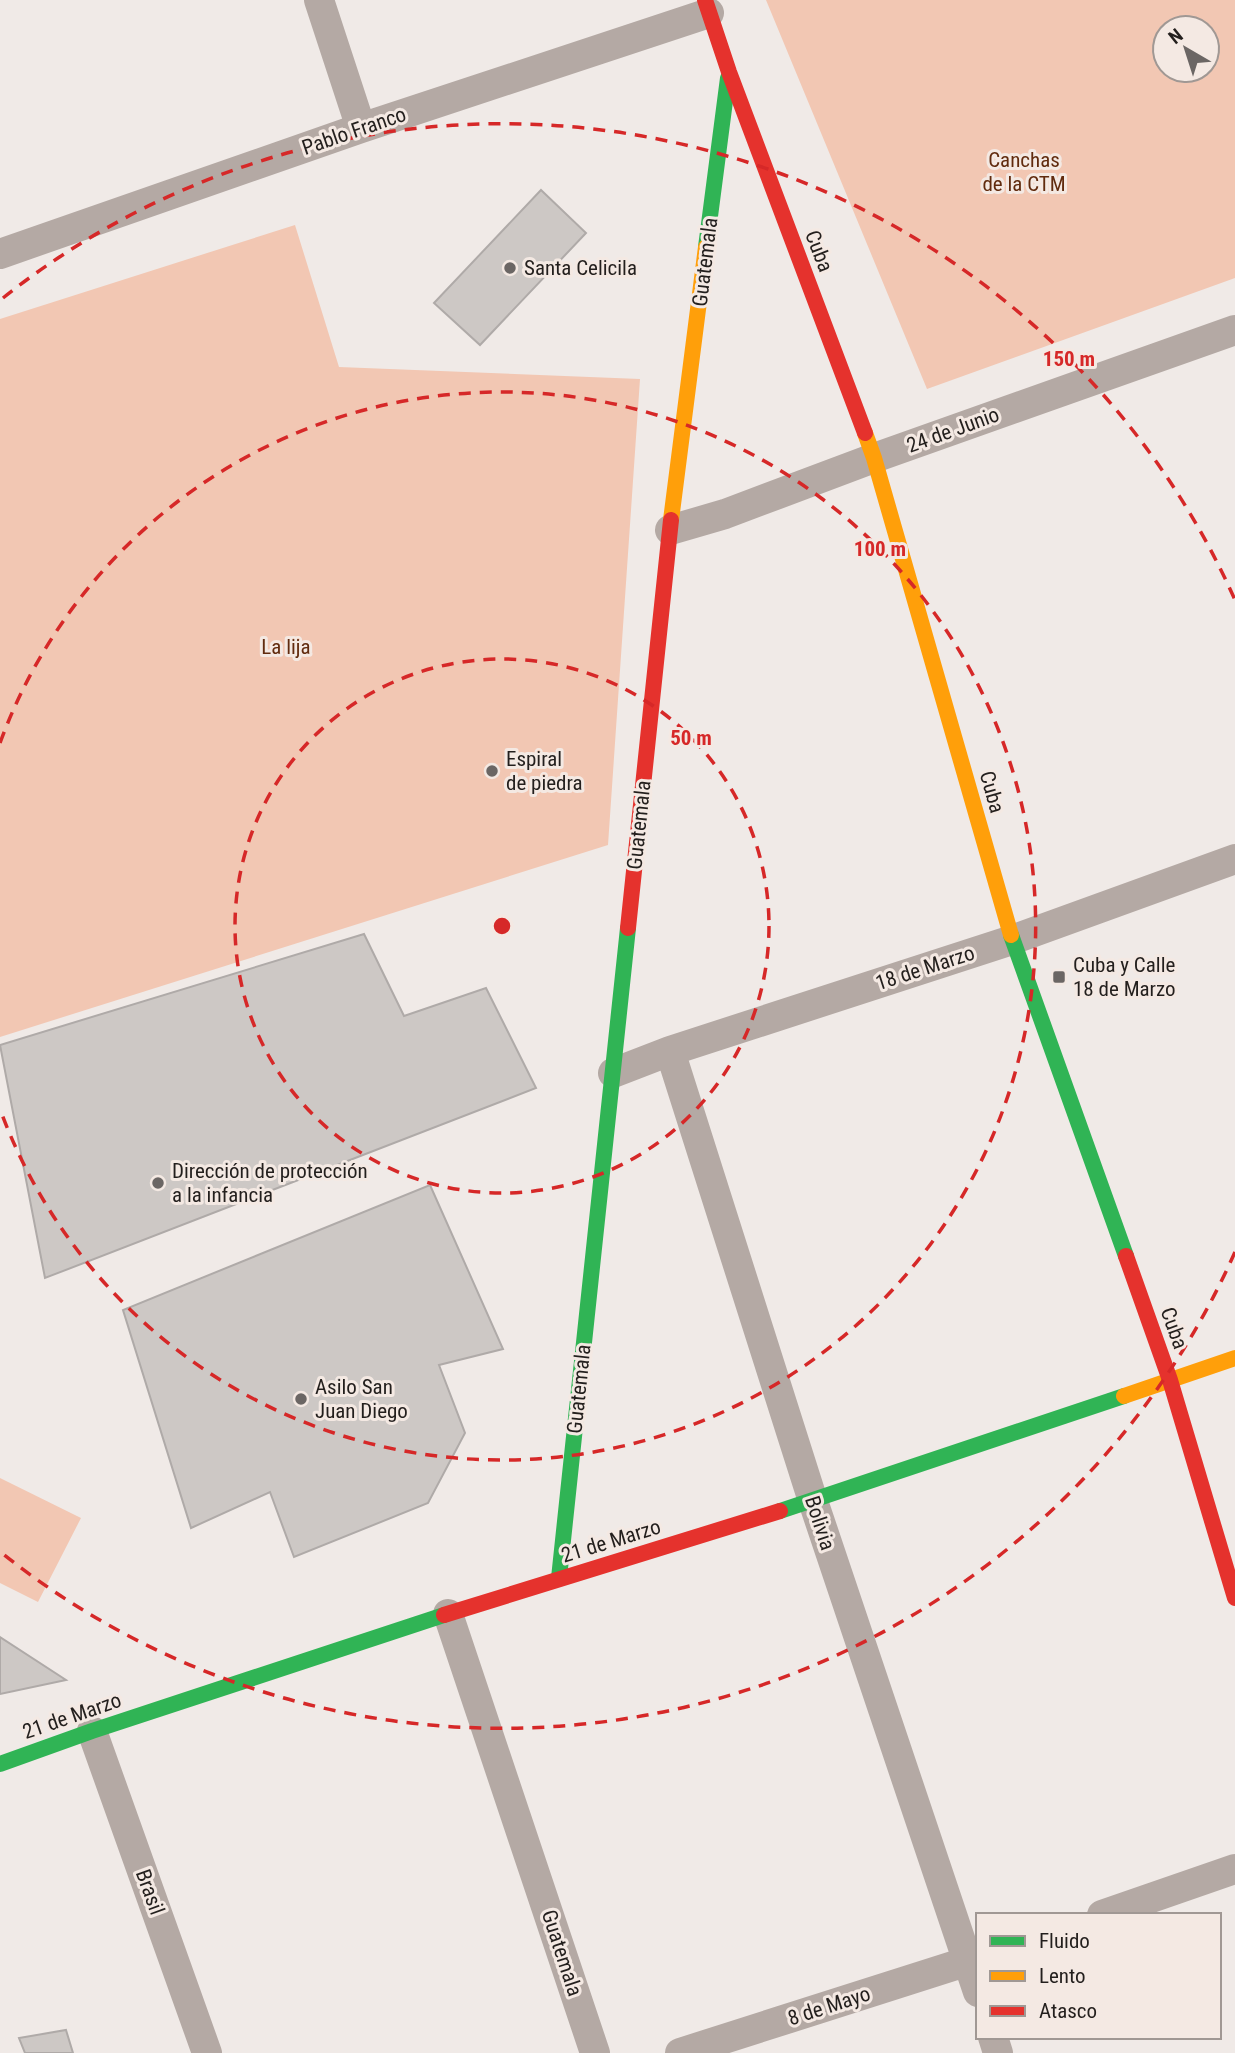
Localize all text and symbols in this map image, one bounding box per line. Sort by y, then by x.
north arrow [1151,14,1221,84]
text: N [1164,24,1187,49]
street label: Pablo Franco [299,102,409,160]
park label: Canchas de la CTM [982,148,1066,196]
street label: Guatemala [688,216,722,308]
street label: Cuba [800,227,838,275]
place label: Santa Celicila [524,256,637,280]
marker: Santa Celicila [502,260,518,276]
text: 150 m [1043,347,1095,371]
street label: 24 de Junio [904,402,1002,458]
text: 100 m [854,537,906,561]
park label: La lija [261,635,311,659]
text: 50 m [670,726,712,750]
place label: Espiral de piedra [506,747,583,795]
marker: Espiral de piedra [484,763,500,779]
street label: Cuba [975,768,1009,816]
street label: Guatemala [622,779,656,871]
centre of rings [490,914,514,938]
street label: 18 de Marzo [873,941,977,995]
place label: Cuba y Calle 18 de Marzo [1073,953,1176,1001]
marker: Cuba y Calle 18 de Marzo [1051,969,1067,985]
place label: Dirección de protección a la infancia [172,1159,368,1207]
marker: Dirección de protección a la infancia [150,1175,166,1191]
street label: Cuba [1155,1304,1193,1352]
street label: Guatemala [562,1343,596,1435]
place label: Asilo San Juan Diego [315,1375,408,1423]
marker: Asilo San Juan Diego [293,1391,309,1407]
street label: Bolivia [800,1493,840,1553]
street label: 21 de Marzo [558,1515,664,1567]
street label: 21 de Marzo [20,1688,124,1744]
street label: Brasil [131,1866,169,1918]
street label: Guatemala [537,1907,587,1999]
legend [976,1913,1221,2039]
text: Fluido [1039,1929,1090,1953]
text: Lento [1039,1964,1086,1988]
street label: 8 de Mayo [785,1981,873,2031]
text: Atasco [1039,1999,1097,2023]

